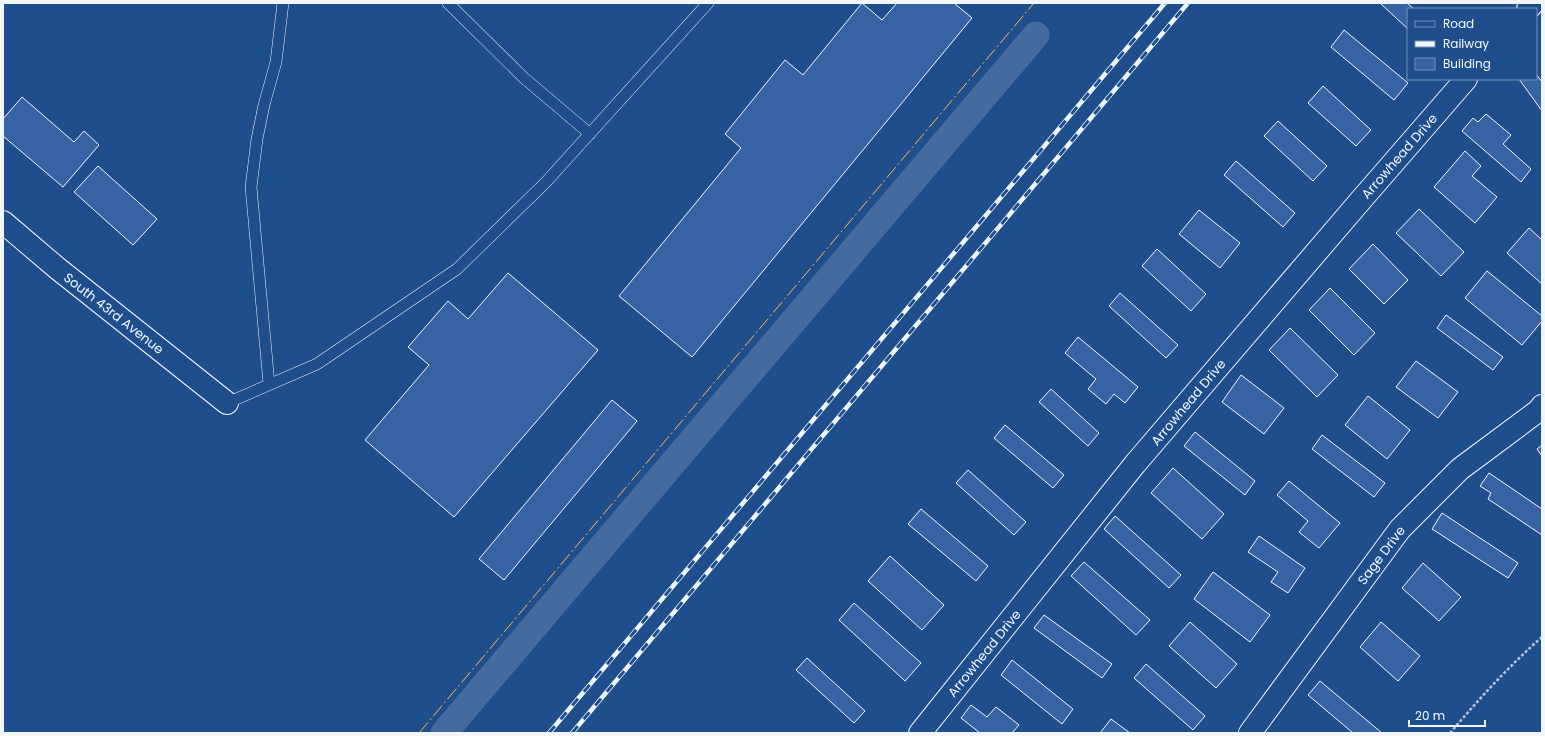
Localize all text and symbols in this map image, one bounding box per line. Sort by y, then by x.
legend [1407,8,1537,80]
text: Road [1443,15,1474,32]
text: Railway [1443,35,1489,52]
text: Building [1443,55,1491,72]
street label: Arrowhead Drive [1357,110,1442,203]
street label: South 43rd Avenue [60,268,168,359]
street label: Arrowhead Drive [1147,355,1230,450]
street label: Sage Drive [1353,522,1410,589]
street label: Arrowhead Drive [943,606,1026,701]
scale bar [1409,702,1485,728]
text: 20 m [1415,707,1445,724]

